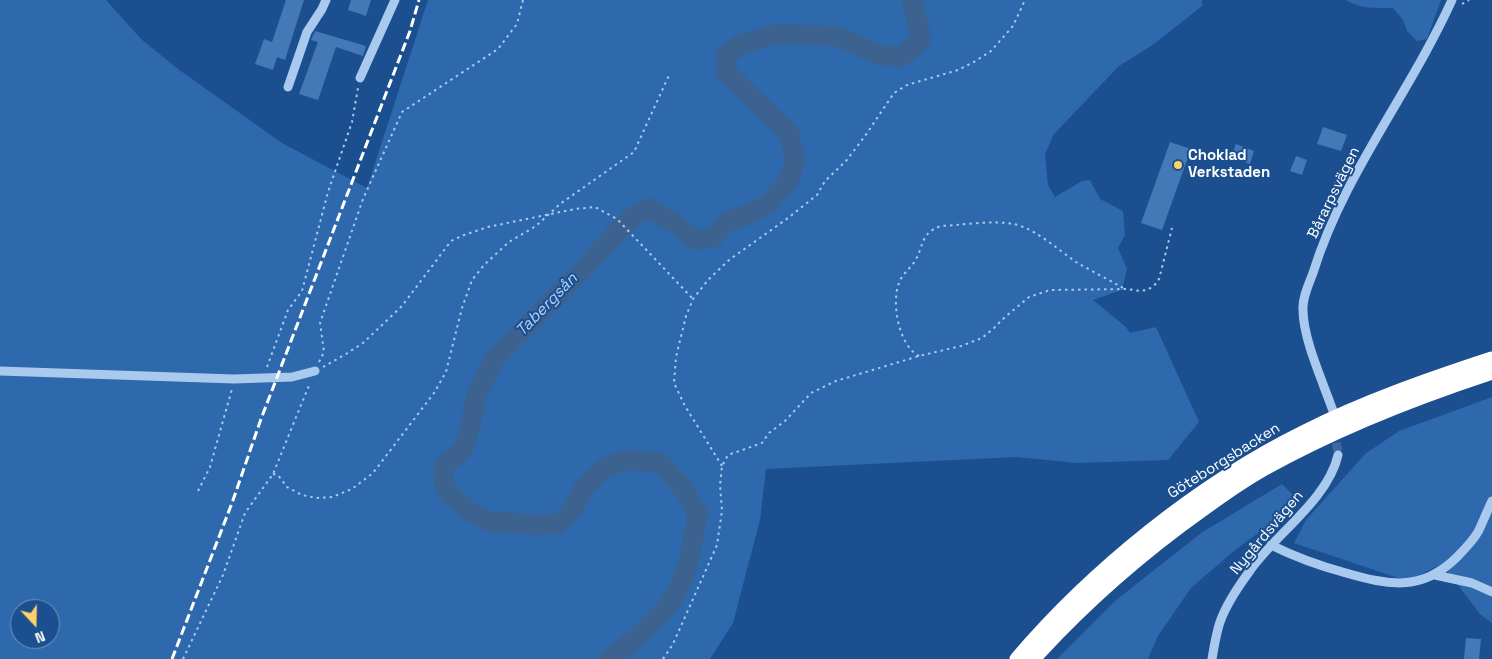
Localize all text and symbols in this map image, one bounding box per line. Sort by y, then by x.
street label: Bårarpsvägen [1304,144,1364,242]
place label: Choklad Verkstaden [1188,147,1270,182]
marker: Choklad Verkstaden [1172,159,1184,171]
water label: Tabergsån [512,269,582,341]
street label: Göteborgsbacken [1165,419,1283,503]
street label: Nygårdsvägen [1227,487,1307,579]
north arrow [10,599,60,649]
text: N [32,627,48,647]

